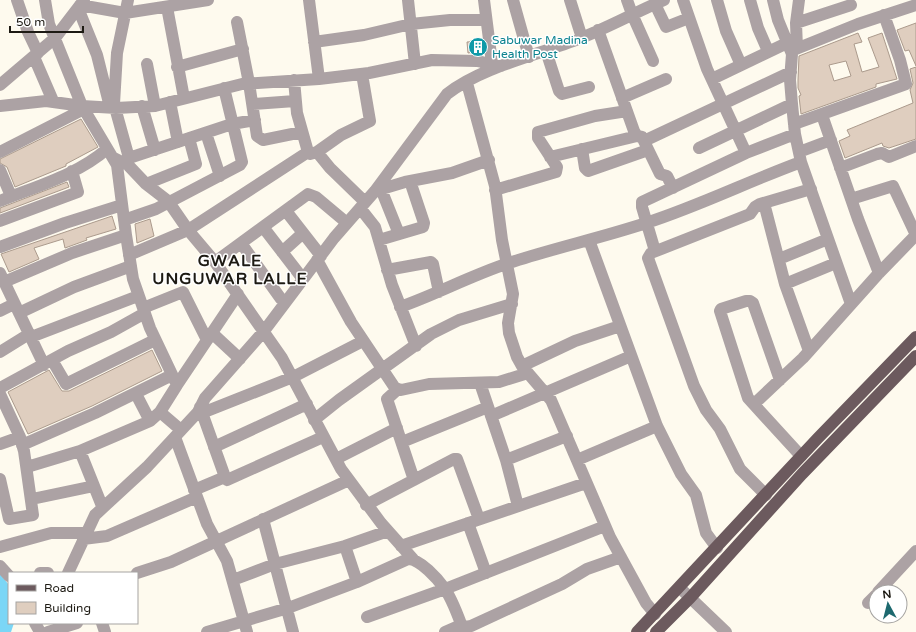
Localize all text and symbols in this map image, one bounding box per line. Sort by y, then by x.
scale bar [10,8,83,34]
text: 50 m [16,15,45,29]
place label: Sabuwar Madina Health Post [492,33,588,61]
building icon: Sabuwar Madina Health Post [467,36,489,58]
district label: GWALE UNGUWAR LALLE [152,251,308,289]
legend [8,572,138,624]
text: Road [44,581,74,595]
north arrow [868,584,908,624]
text: N [882,588,892,602]
text: Building [44,601,91,615]

